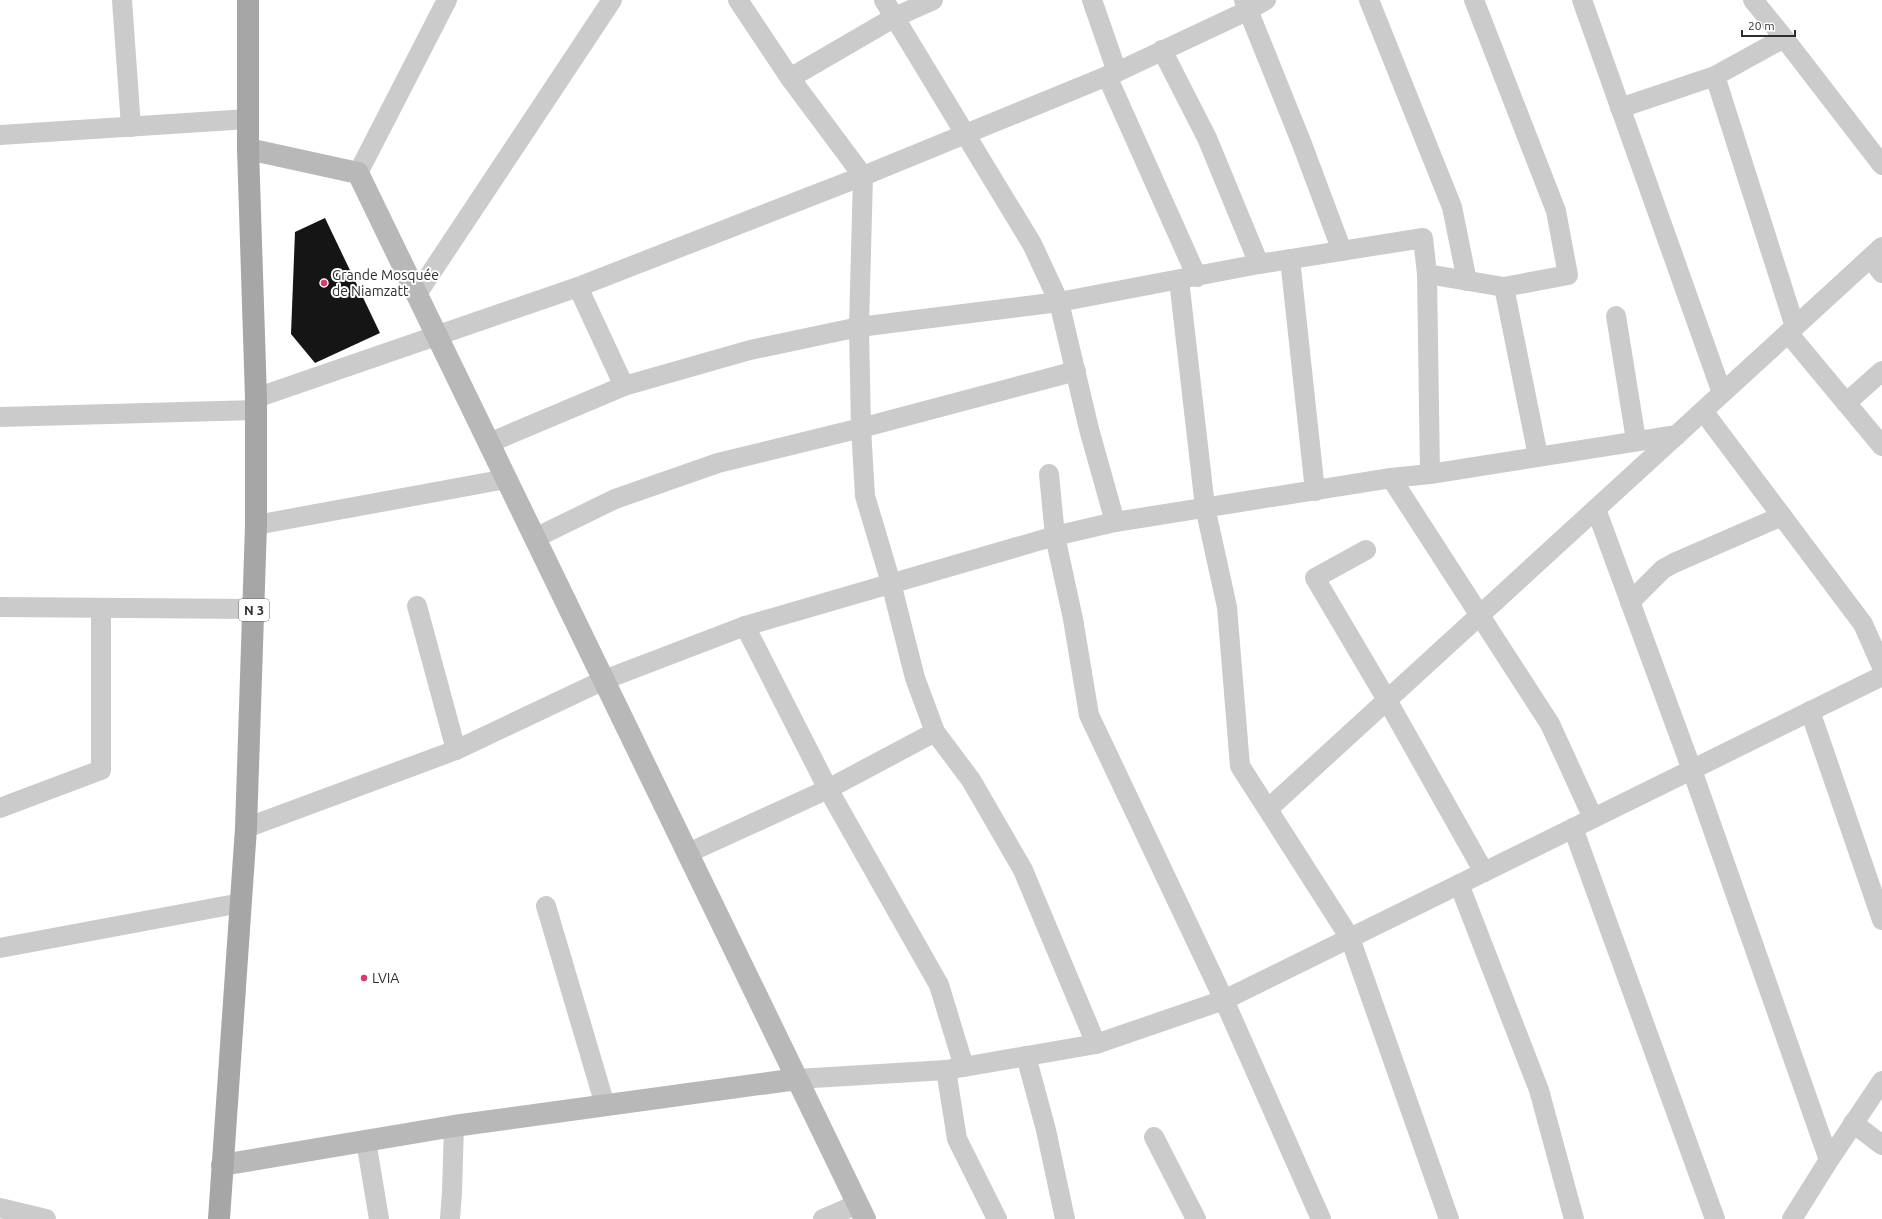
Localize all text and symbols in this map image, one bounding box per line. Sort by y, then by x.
scale bar [1742,12,1795,38]
text: 20 m [1748,19,1775,32]
place label: Grande Mosquée de Niamzatt [332,267,439,299]
marker: Grande Mosquée de Niamzatt [319,278,329,288]
road number: N 3 [239,599,269,621]
place label: LVIA [372,970,399,986]
marker: LVIA [359,973,369,983]

